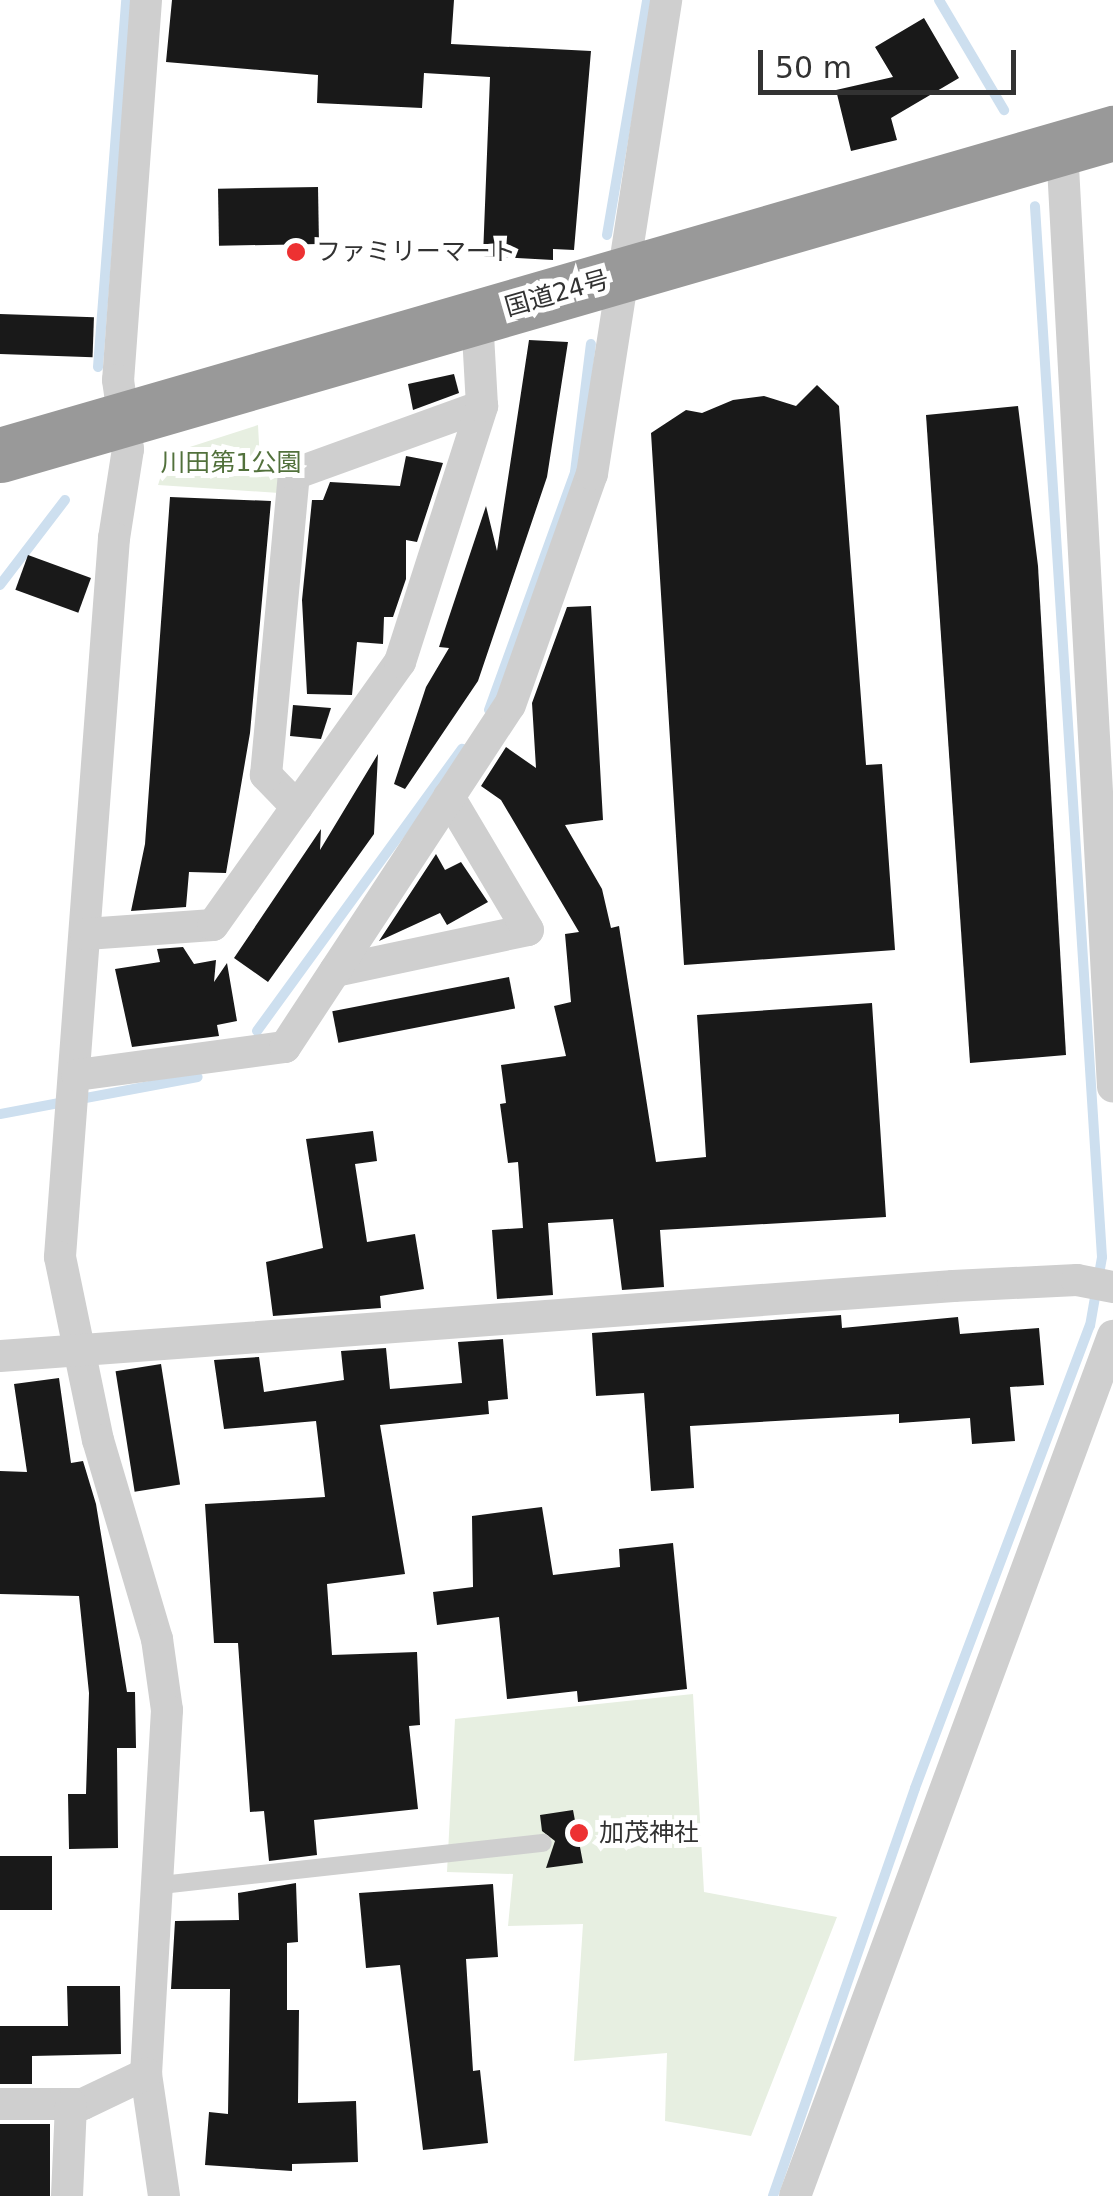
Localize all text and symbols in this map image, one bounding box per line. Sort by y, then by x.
scale bar [763,30,1020,92]
text: 50 m [775,50,852,85]
place label: ファミリーマート [316,237,516,267]
marker: ファミリーマート [285,241,307,263]
street label: 国道24号 [502,265,612,323]
park label: 川田第1公園 [161,448,301,478]
place label: 加茂神社 [599,1818,699,1848]
marker: 加茂神社 [568,1822,590,1844]

